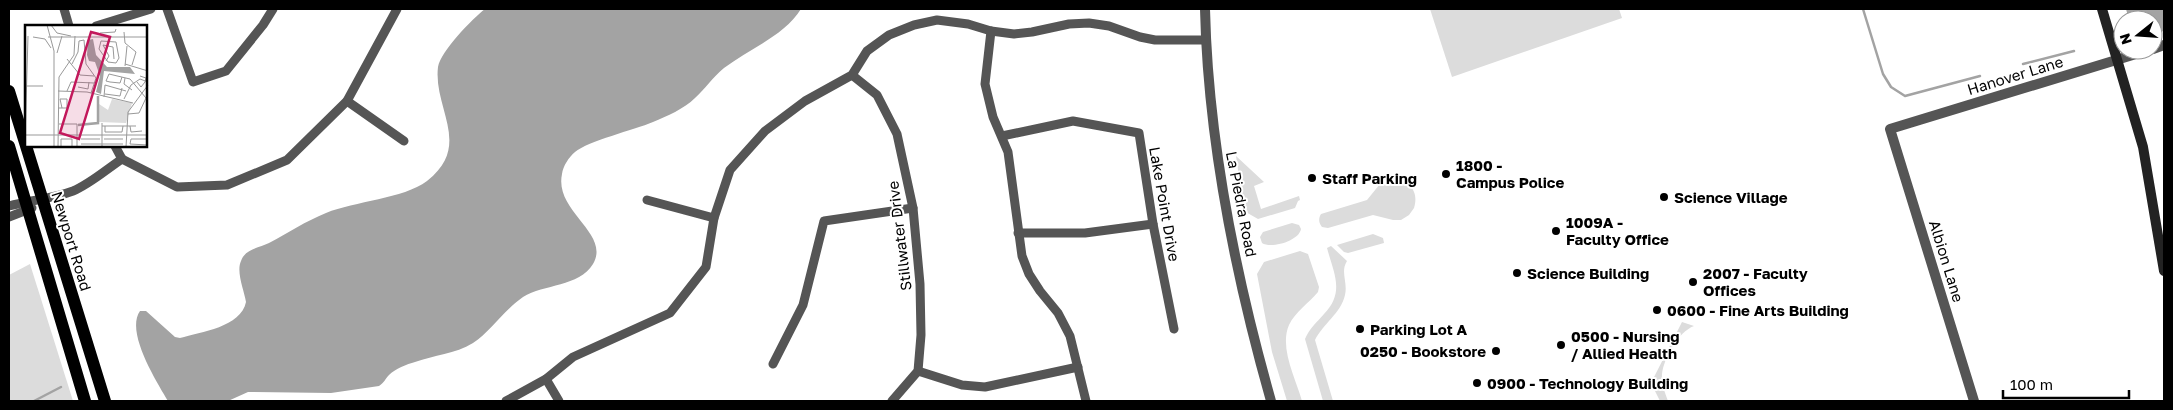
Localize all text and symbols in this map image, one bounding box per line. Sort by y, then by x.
north arrow [2113,10,2163,60]
inset map [25,25,148,148]
text: N [2115,31,2135,47]
street label: Hanover Lane [1965,52,2065,98]
street label: Lake Point Drive [1146,145,1184,263]
street label: La Piedra Road [1223,150,1261,258]
place label: 1800 - Campus Police [1456,156,1564,191]
marker: 1800 - Campus Police [1440,168,1452,180]
place label: Staff Parking [1322,169,1417,187]
marker: Staff Parking [1306,172,1318,184]
street label: Stillwater Drive [883,180,915,292]
place label: Science Village [1674,188,1788,206]
street label: Newport Road [48,189,96,293]
marker: Science Village [1658,191,1670,203]
place label: 1009A - Faculty Office [1566,213,1669,248]
street label: Albion Lane [1926,218,1968,304]
marker: 1009A - Faculty Office [1550,225,1562,237]
place label: Science Building [1527,264,1649,282]
place label: 2007 - Faculty Offices [1703,264,1808,299]
marker: Science Building [1511,267,1523,279]
marker: 2007 - Faculty Offices [1687,276,1699,288]
place label: 0600 - Fine Arts Building [1667,301,1849,319]
marker: 0600 - Fine Arts Building [1651,304,1663,316]
place label: Parking Lot A [1370,320,1467,338]
marker: Parking Lot A [1354,323,1366,335]
place label: 0500 - Nursing / Allied Health [1571,327,1680,362]
marker: 0500 - Nursing / Allied Health [1555,339,1567,351]
place label: 0250 - Bookstore [1360,342,1486,360]
marker: 0250 - Bookstore [1490,345,1502,357]
scale bar [2003,368,2129,400]
place label: 0900 - Technology Building [1487,374,1688,392]
text: 100 m [2010,375,2053,393]
marker: 0900 - Technology Building [1471,377,1483,389]

